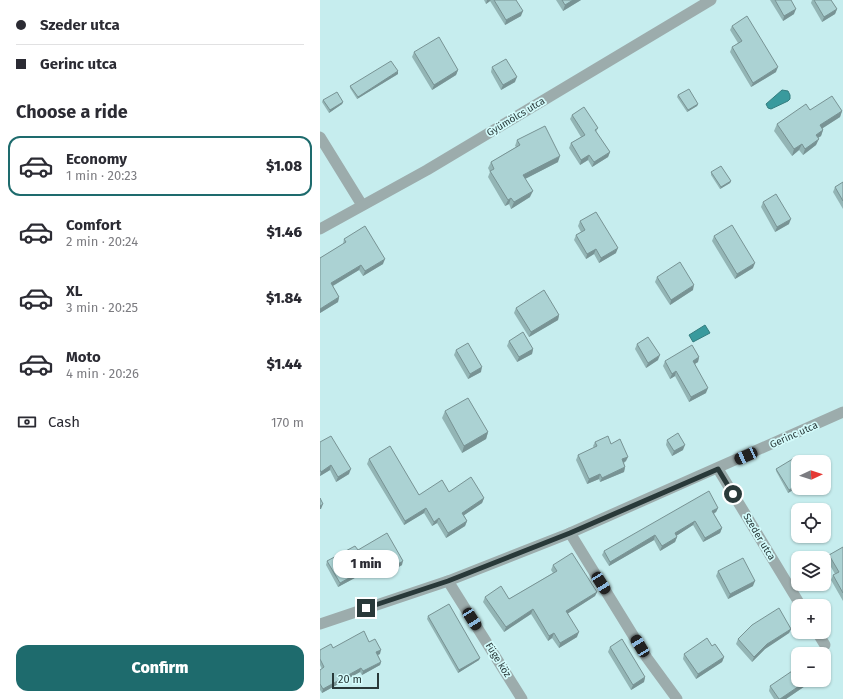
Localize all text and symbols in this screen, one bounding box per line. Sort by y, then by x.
text: Szeder utca [40,16,120,34]
text: Gerinc utca [40,55,117,73]
street label: Gyümölcs utca [485,95,547,139]
text: Choose a ride [16,101,128,123]
icon: car [18,148,54,184]
text: Economy [66,150,127,168]
text: $1.08 [266,157,302,175]
text: 1 min · 20:23 [66,168,137,183]
icon: car [18,214,54,250]
text: Comfort [66,216,122,234]
text: $1.46 [267,223,302,241]
text: 2 min · 20:24 [66,234,138,249]
icon: car [18,280,54,316]
text: XL [66,282,82,300]
text: $1.84 [266,289,302,307]
text: 3 min · 20:25 [66,300,138,315]
icon: car [18,346,54,382]
text: Moto [66,348,101,366]
text: $1.44 [267,355,302,373]
text: 4 min · 20:26 [66,366,139,381]
icon: cash [16,411,38,433]
text: Cash [48,413,80,431]
text: 170 m [271,415,304,430]
street label: Gerinc utca [768,419,820,451]
car [733,446,759,466]
north arrow [791,455,831,495]
map controls [791,455,831,687]
route start [724,485,742,503]
button: locate [791,503,831,543]
street label: Szeder utca [740,511,778,563]
callout: 1 min [333,550,399,578]
button: layers [791,551,831,591]
text: 1 min [350,556,382,571]
car [590,570,612,596]
route end [357,599,375,617]
button: + [791,599,831,639]
car [461,606,483,632]
car [629,633,651,659]
street label: Füge köz [483,640,514,680]
button: Confirm [16,645,304,691]
button: − [791,647,831,687]
scale bar [332,671,379,690]
text: 20 m [338,673,362,686]

